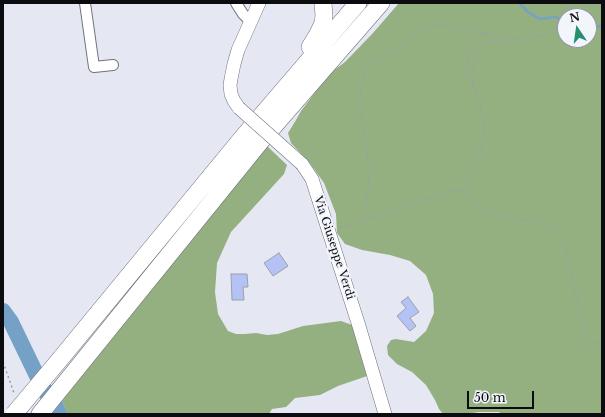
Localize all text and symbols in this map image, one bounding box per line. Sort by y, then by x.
north arrow [557,8,597,48]
text: N [568,9,581,25]
street label: Via Giuseppe Verdi [311,194,357,302]
scale bar [469,383,536,409]
text: 50 m [474,390,506,405]

